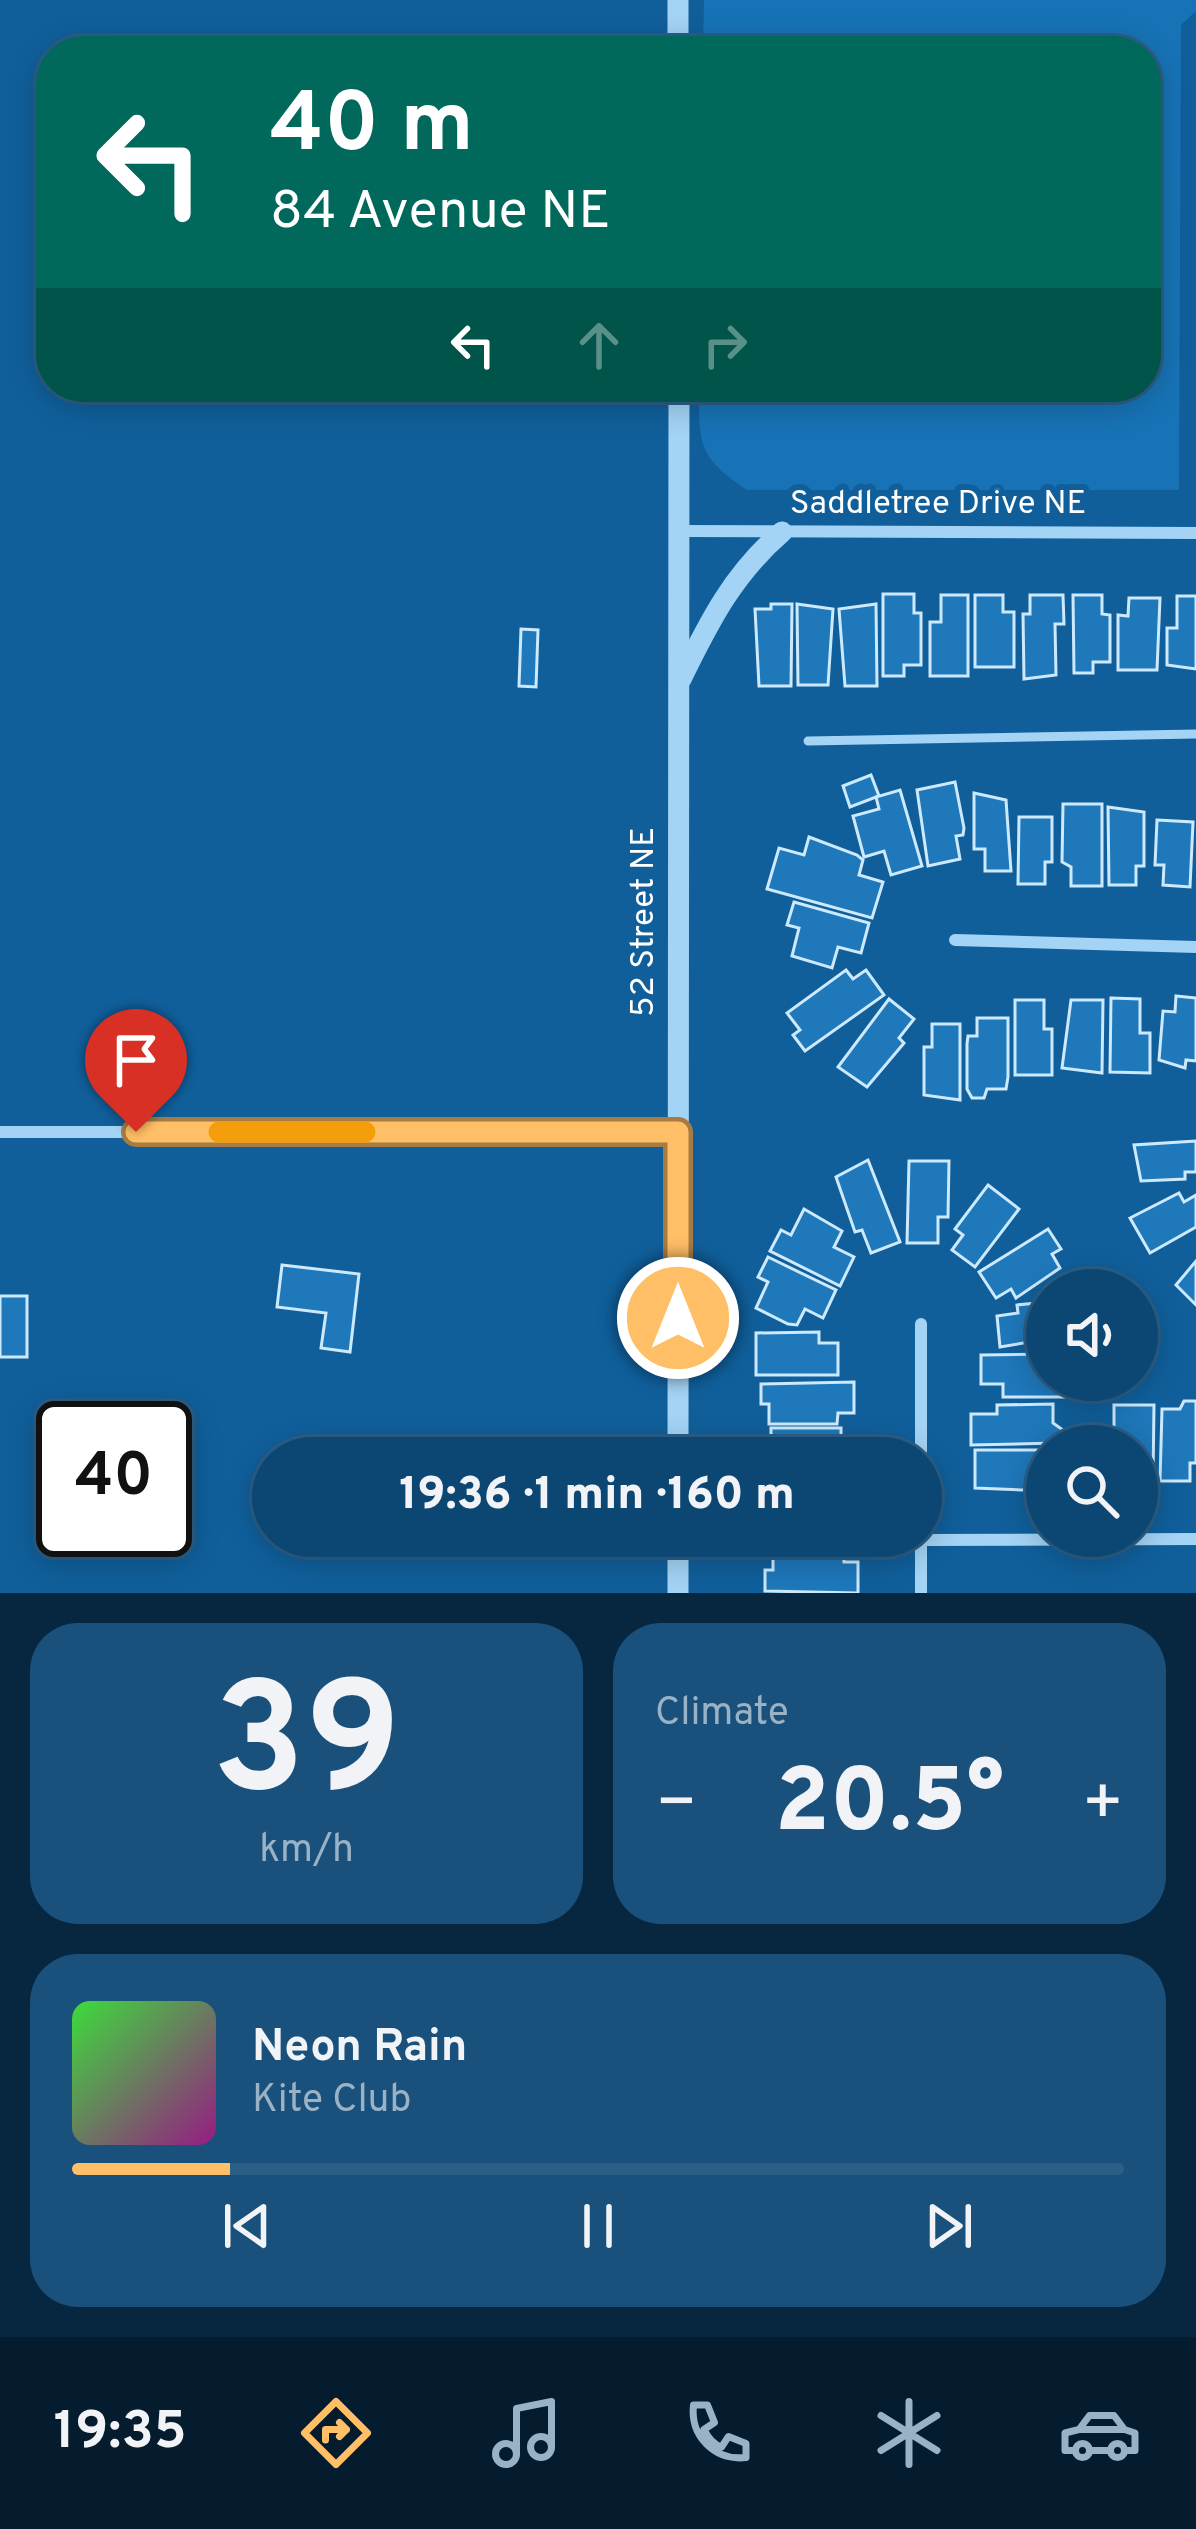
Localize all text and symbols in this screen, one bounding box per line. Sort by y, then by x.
text: 40 m [270,75,474,181]
icon: left [72,84,228,240]
text: 84 Avenue NE [270,179,611,248]
icon: left [440,312,506,378]
icon: ahead [566,312,632,378]
icon: right [692,312,758,378]
street label: Saddletree Drive NE [790,484,1086,526]
street label: 52 Street NE [624,827,666,1017]
pin [85,1009,187,1132]
icon: arrive [103,1027,169,1093]
position arrow [615,1255,741,1381]
map controls [1026,1269,1158,1557]
button: sound [1026,1269,1158,1401]
speed limit sign: 40 [36,1401,192,1557]
button: search [1026,1425,1158,1557]
text: 19:36 · 1 min · 160 m [399,1468,795,1525]
text: 39 [212,1650,401,1848]
text: Climate [655,1690,789,1739]
text: 20.5° [775,1750,1004,1863]
text: − [655,1765,698,1848]
text: + [1081,1765,1124,1848]
text: km/h [259,1827,354,1876]
text: Neon Rain [252,2020,468,2077]
text: Kite Club [252,2077,411,2126]
icon: previous [214,2193,280,2259]
icon: pause [565,2193,631,2259]
icon: next [916,2193,982,2259]
icon: directions [294,2391,378,2475]
icon: music [485,2391,569,2475]
icon: phone [676,2391,760,2475]
icon: climate [867,2391,951,2475]
icon: car [1058,2391,1142,2475]
text: 19:35 [54,2399,187,2468]

